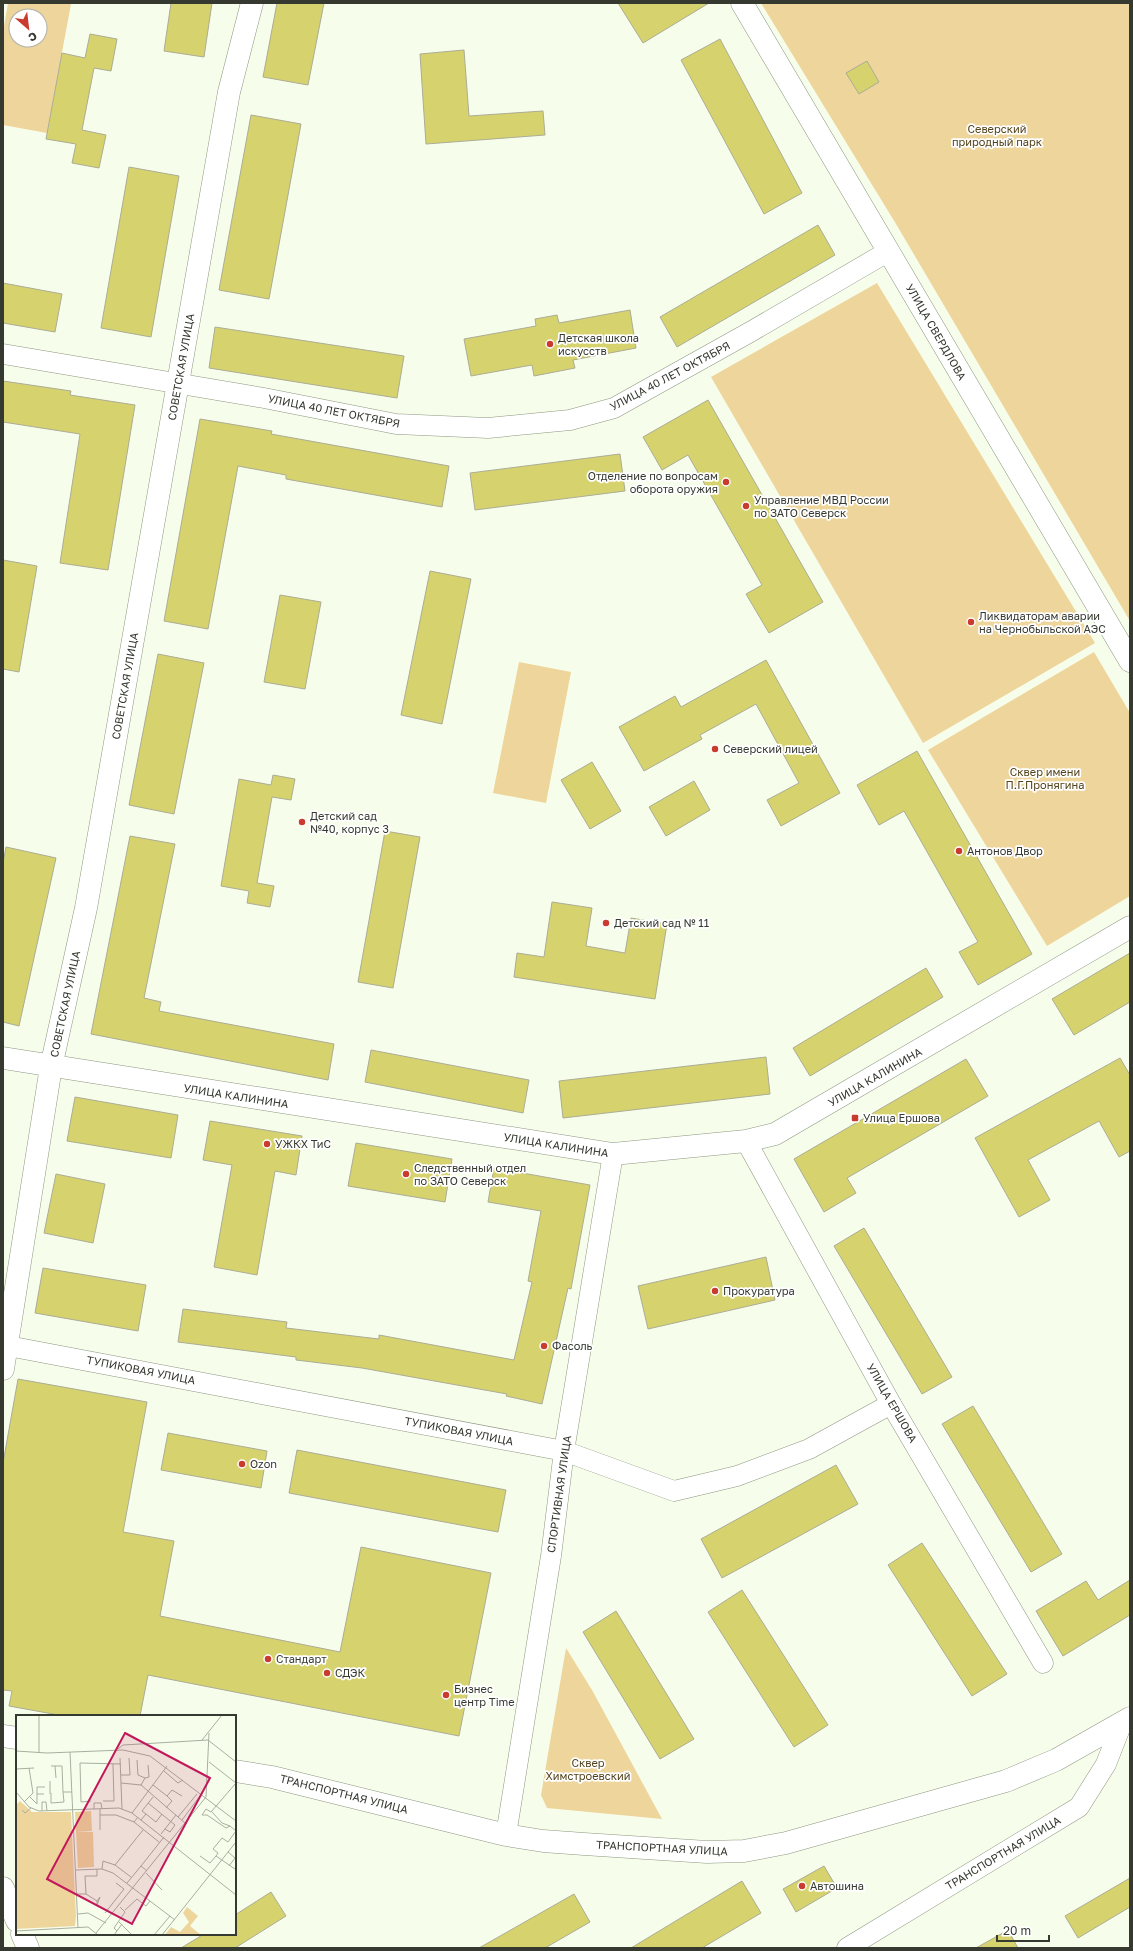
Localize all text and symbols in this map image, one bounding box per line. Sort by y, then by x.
north arrow [8,8,48,48]
text: С [26,30,39,45]
park label: Северский природный парк [952,122,1043,148]
street label: УЛИЦА СВЕРДЛОВА [904,281,970,383]
street label: СОВЕТСКАЯ УЛИЦА [165,312,196,421]
place label: Детская школа искусств [558,331,639,357]
street label: УЛИЦА 40 ЛЕТ ОКТЯБРЯ [607,338,732,413]
marker: Детская школа искусств [545,339,555,349]
street label: УЛИЦА 40 ЛЕТ ОКТЯБРЯ [267,391,401,430]
place label: Отделение по вопросам оборота оружия [588,469,718,495]
marker: Отделение по вопросам оборота оружия [721,477,731,487]
place label: Управление МВД России по ЗАТО Северск [754,493,889,519]
marker: Управление МВД России по ЗАТО Северск [741,501,751,511]
place label: Ликвидаторам аварии на Чернобыльской АЭС [979,609,1106,635]
marker: Ликвидаторам аварии на Чернобыльской АЭС [966,617,976,627]
street label: СОВЕТСКАЯ УЛИЦА [109,631,140,740]
place label: Северский лицей [723,742,818,755]
marker: Северский лицей [710,744,720,754]
park label: Сквер имени П.Г.Пронягина [1006,765,1084,791]
place label: Детский сад №40, корпус 3 [310,809,389,835]
marker: Детский сад №40, корпус 3 [297,817,307,827]
place label: Антонов Двор [967,844,1043,857]
marker: Антонов Двор [954,846,964,856]
place label: Детский сад № 11 [614,916,709,929]
marker: Детский сад № 11 [601,918,611,928]
street label: СОВЕТСКАЯ УЛИЦА [47,949,82,1058]
street label: УЛИЦА КАЛИНИНА [826,1044,924,1109]
street label: УЛИЦА КАЛИНИНА [183,1081,290,1110]
place label: Улица Ершова [863,1111,940,1124]
marker: Улица Ершова [850,1113,860,1123]
street label: УЛИЦА КАЛИНИНА [503,1130,610,1159]
place label: УЖКХ ТиС [275,1137,331,1150]
marker: УЖКХ ТиС [262,1139,272,1149]
place label: Следственный отдел по ЗАТО Северск [414,1161,526,1187]
marker: Следственный отдел по ЗАТО Северск [401,1169,411,1179]
place label: Прокуратура [723,1284,795,1297]
marker: Прокуратура [710,1286,720,1296]
place label: Фасоль [552,1339,593,1352]
marker: Фасоль [539,1341,549,1351]
street label: ТУПИКОВАЯ УЛИЦА [86,1353,197,1387]
street label: УЛИЦА ЕРШОВА [865,1361,921,1445]
street label: ТУПИКОВАЯ УЛИЦА [404,1414,515,1448]
street label: СПОРТИВНАЯ УЛИЦА [544,1434,573,1554]
place label: Ozon [250,1457,277,1470]
marker: Ozon [237,1459,247,1469]
place label: Стандарт [276,1652,327,1665]
marker: Стандарт [263,1654,273,1664]
place label: СДЭК [335,1666,366,1679]
marker: СДЭК [322,1668,332,1678]
place label: Бизнес центр Time [454,1682,515,1708]
marker: Бизнес центр Time [441,1690,451,1700]
inset map [16,1715,236,1935]
park label: Сквер Химстроевский [546,1756,630,1782]
street label: ТРАНСПОРТНАЯ УЛИЦА [279,1771,410,1816]
street label: ТРАНСПОРТНАЯ УЛИЦА [943,1813,1063,1892]
street label: ТРАНСПОРТНАЯ УЛИЦА [596,1838,729,1857]
place label: Автошина [810,1879,864,1892]
marker: Автошина [797,1881,807,1891]
scale bar [997,1917,1049,1943]
text: 20 m [1003,1923,1031,1938]

